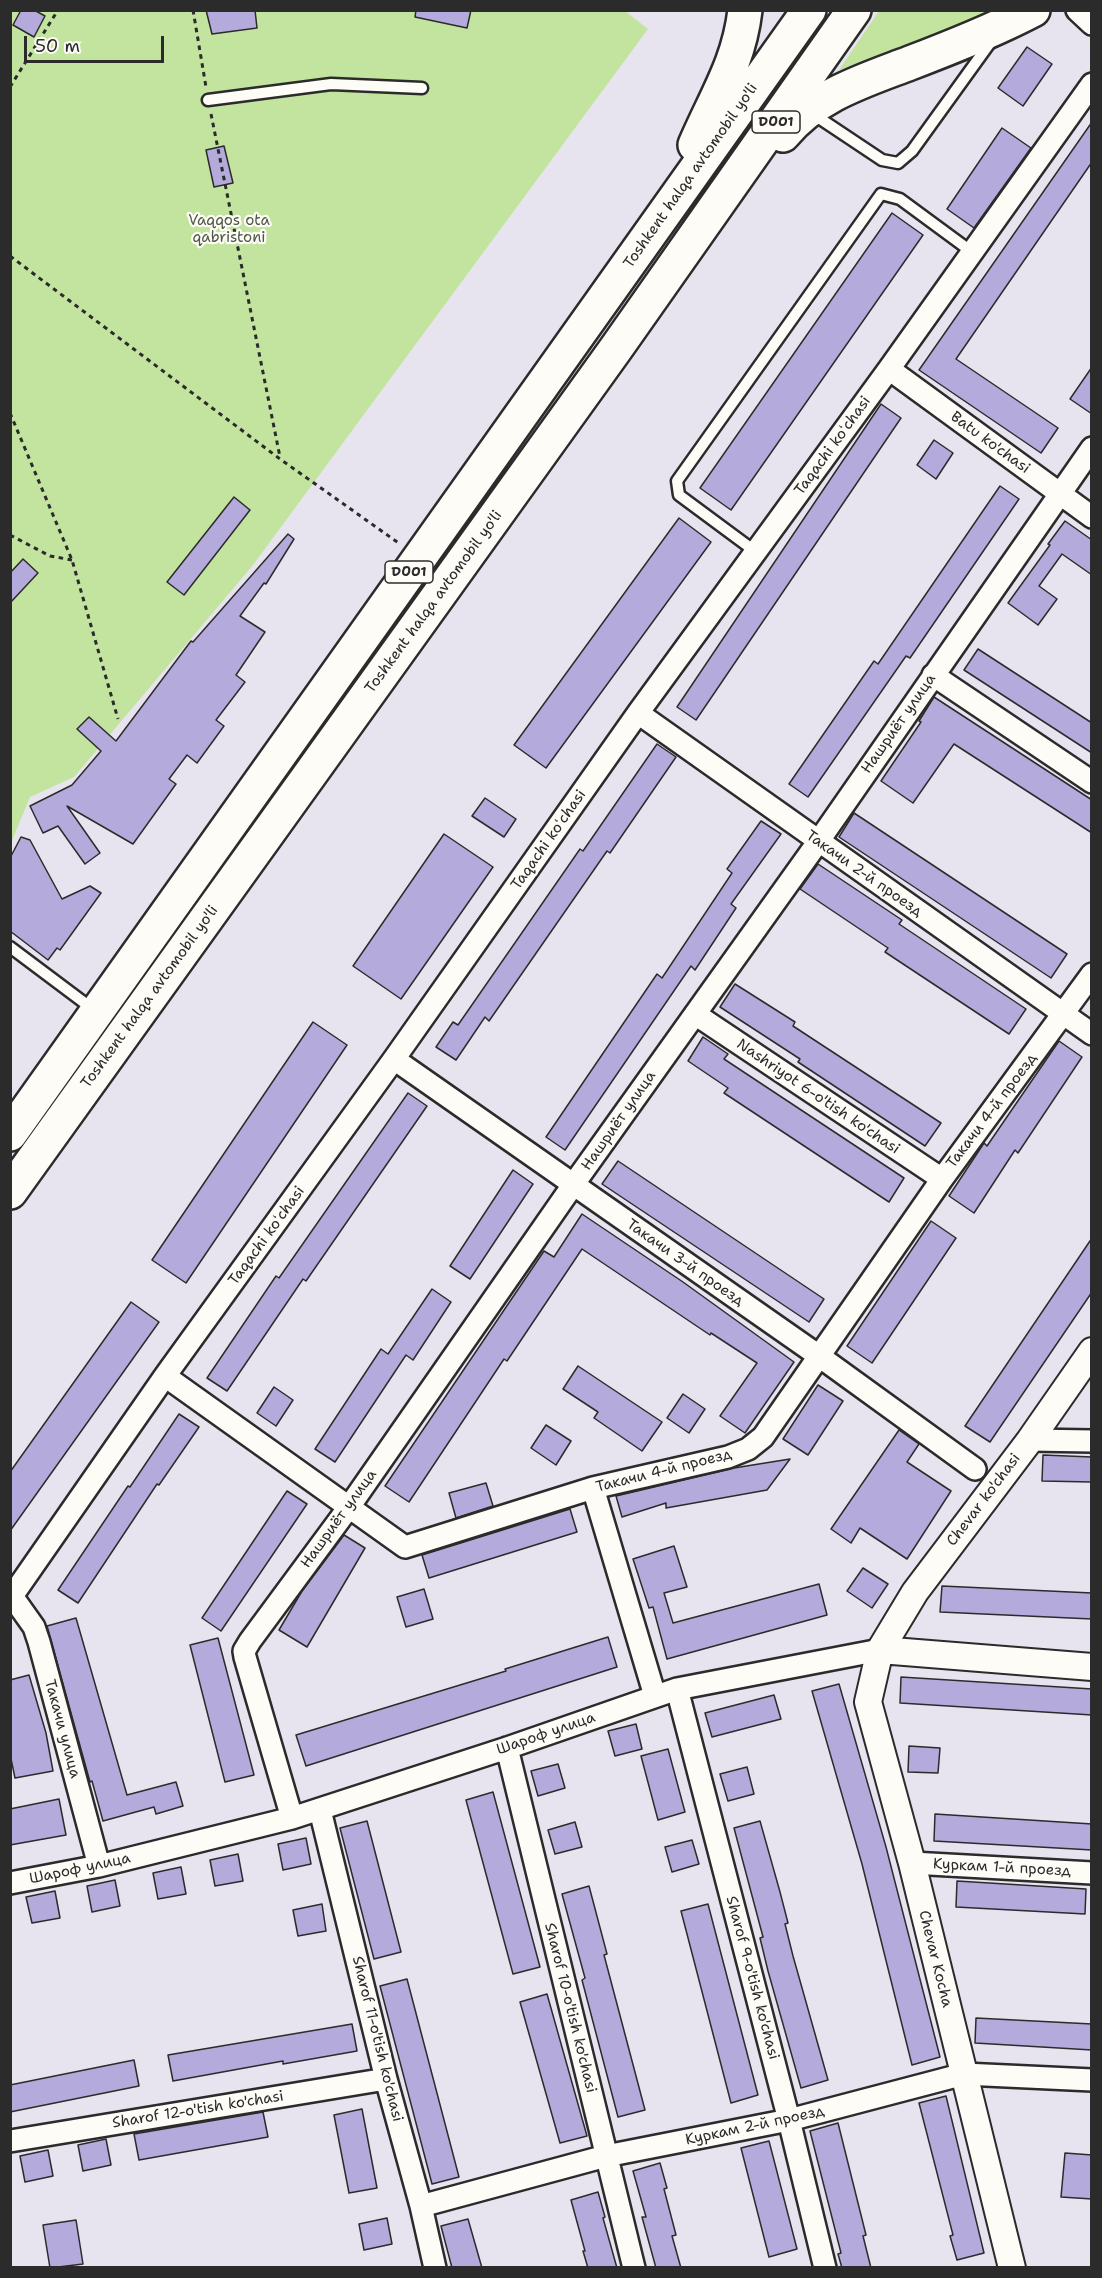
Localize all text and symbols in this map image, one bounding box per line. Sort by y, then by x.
scale bar [27,24,166,62]
text: 50 m [35,34,80,58]
street label: Toshkent halqa avtomobil yo'li [620,80,762,272]
road number: D001 [752,111,800,133]
park label: Vaqqos ota qabristoni [188,212,270,247]
street label: Taqachi koʻchasi [791,393,875,499]
street label: Batu ko'chasi [947,408,1033,478]
street label: Toshkent halqa avtomobil yo'li [362,507,506,697]
road number: D001 [385,561,433,583]
street label: Нашриёт улица [858,671,940,777]
street label: Taqachi koʻchasi [508,786,590,894]
street label: Такачи 2-й проезд [802,827,926,921]
street label: Toshkent halqa avtomobil yo'li [78,902,222,1092]
street label: Nashriyot 6-o'tish ko'chasi [733,1036,903,1158]
street label: Такачи 4-й проезд [943,1050,1041,1172]
street label: Нашриёт улица [578,1068,660,1174]
street label: Taqachi koʻchasi [225,1183,309,1289]
street label: Такачи 3-й проезд [623,1216,747,1310]
street label: Такачи 4-й проезд [594,1445,734,1497]
street label: Chevar ko'chasi [943,1450,1025,1550]
street label: Нашриёт улица [297,1466,381,1572]
street label: Такачи улица [40,1678,84,1780]
street label: Шароф улица [494,1709,598,1759]
street label: Шароф улица [28,1849,132,1889]
street label: Куркам 1-й проезд [933,1855,1071,1881]
street label: Sharof 9-o'tish ko'chasi [721,1894,783,2062]
street label: Chevar Kocha [914,1909,956,2009]
street label: Sharof 10-o'tish ko'chasi [540,1921,600,2095]
street label: Sharof 11-o'tish ko'chasi [348,1954,406,2124]
street label: Sharof 12-o'tish ko'chasi [111,2088,285,2132]
street label: Куркам 2-й проезд [684,2102,826,2150]

